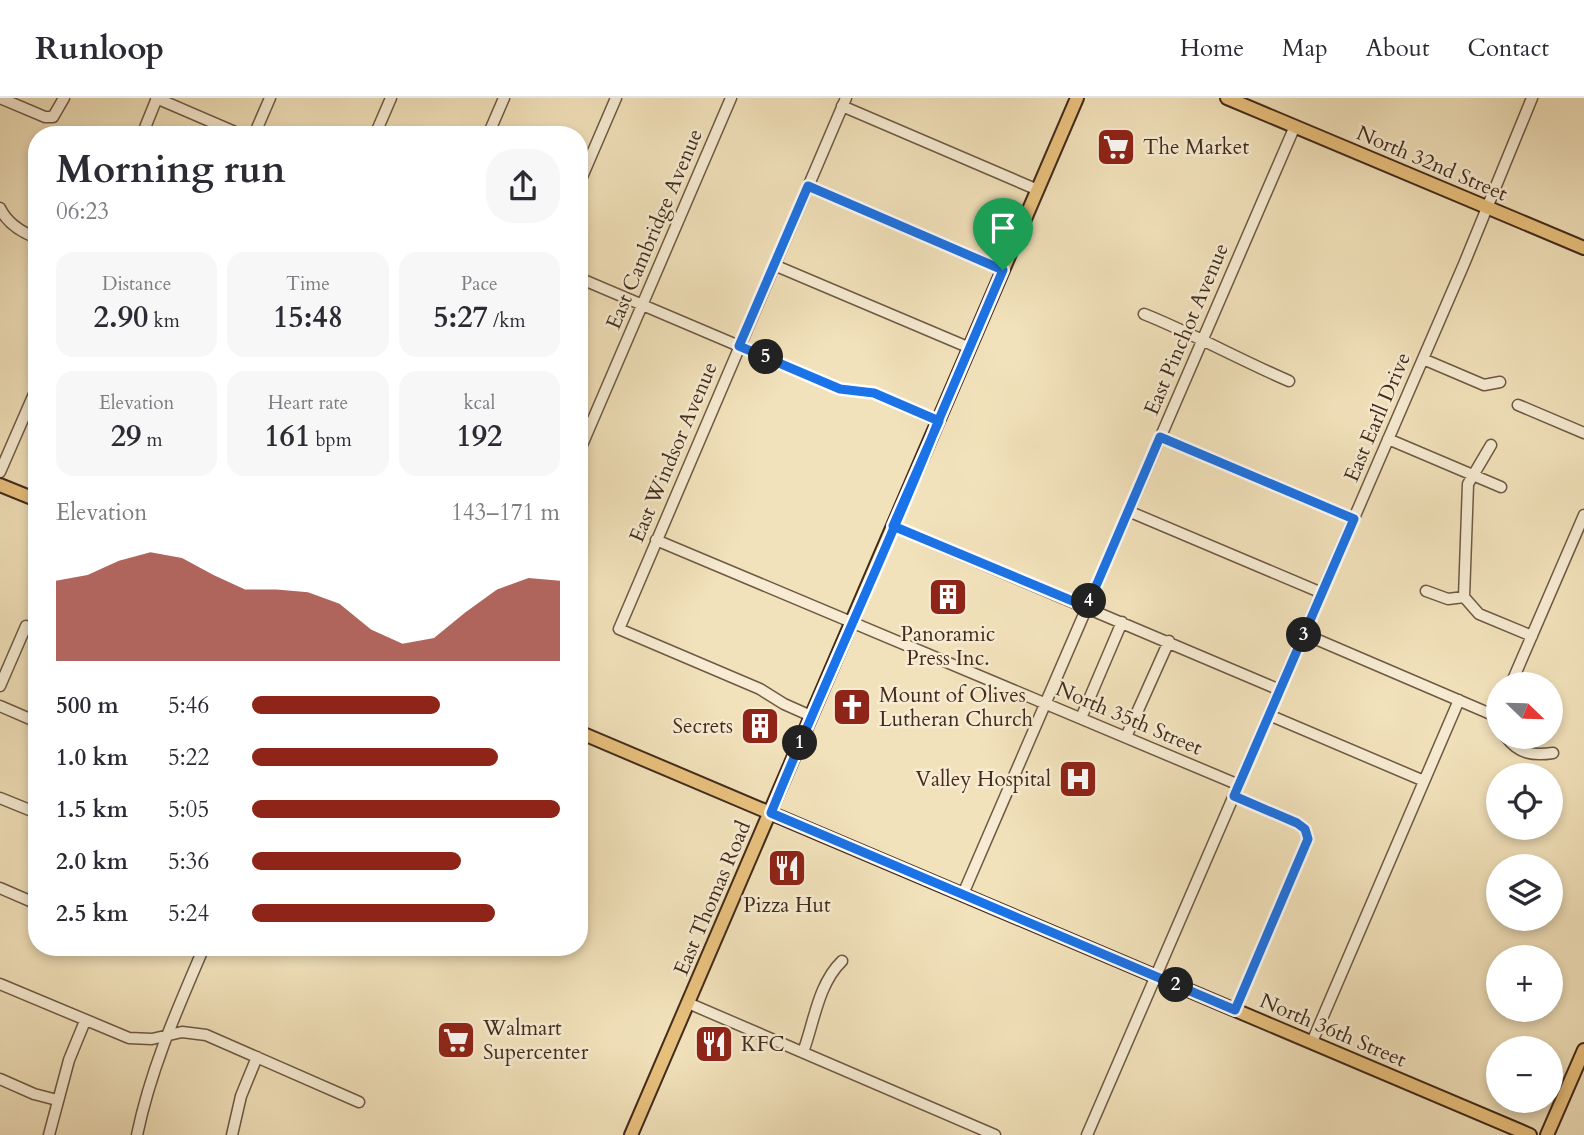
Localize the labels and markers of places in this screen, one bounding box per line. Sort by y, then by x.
supermarket icon: The Market [1095,126,1137,168]
place label: The Market [1143,133,1249,162]
pin [973,198,1033,270]
pin: 5 [748,340,784,374]
building icon: Panoramic Press Inc. [927,576,969,618]
pin: 4 [1072,584,1106,618]
pin: 3 [1286,618,1322,652]
place label: Panoramic Press Inc. [901,620,995,673]
place label: Mount of Olives Lutheran Church [879,681,1034,734]
church icon: Mount of Olives Lutheran Church [831,686,873,728]
building icon: Secrets [739,705,781,747]
place label: Secrets [673,712,733,741]
pin: 1 [782,726,818,760]
hospital icon: Valley Hospital [1057,758,1099,800]
place label: Valley Hospital [915,765,1051,794]
restaurant icon: Pizza Hut [766,847,808,889]
place label: Pizza Hut [743,891,831,920]
pin: 2 [1158,968,1194,1002]
place label: Walmart Supercenter [482,1014,589,1067]
supermarket icon: Walmart Supercenter [435,1019,477,1061]
restaurant icon: KFC [693,1023,735,1065]
place label: KFC [741,1030,785,1059]

